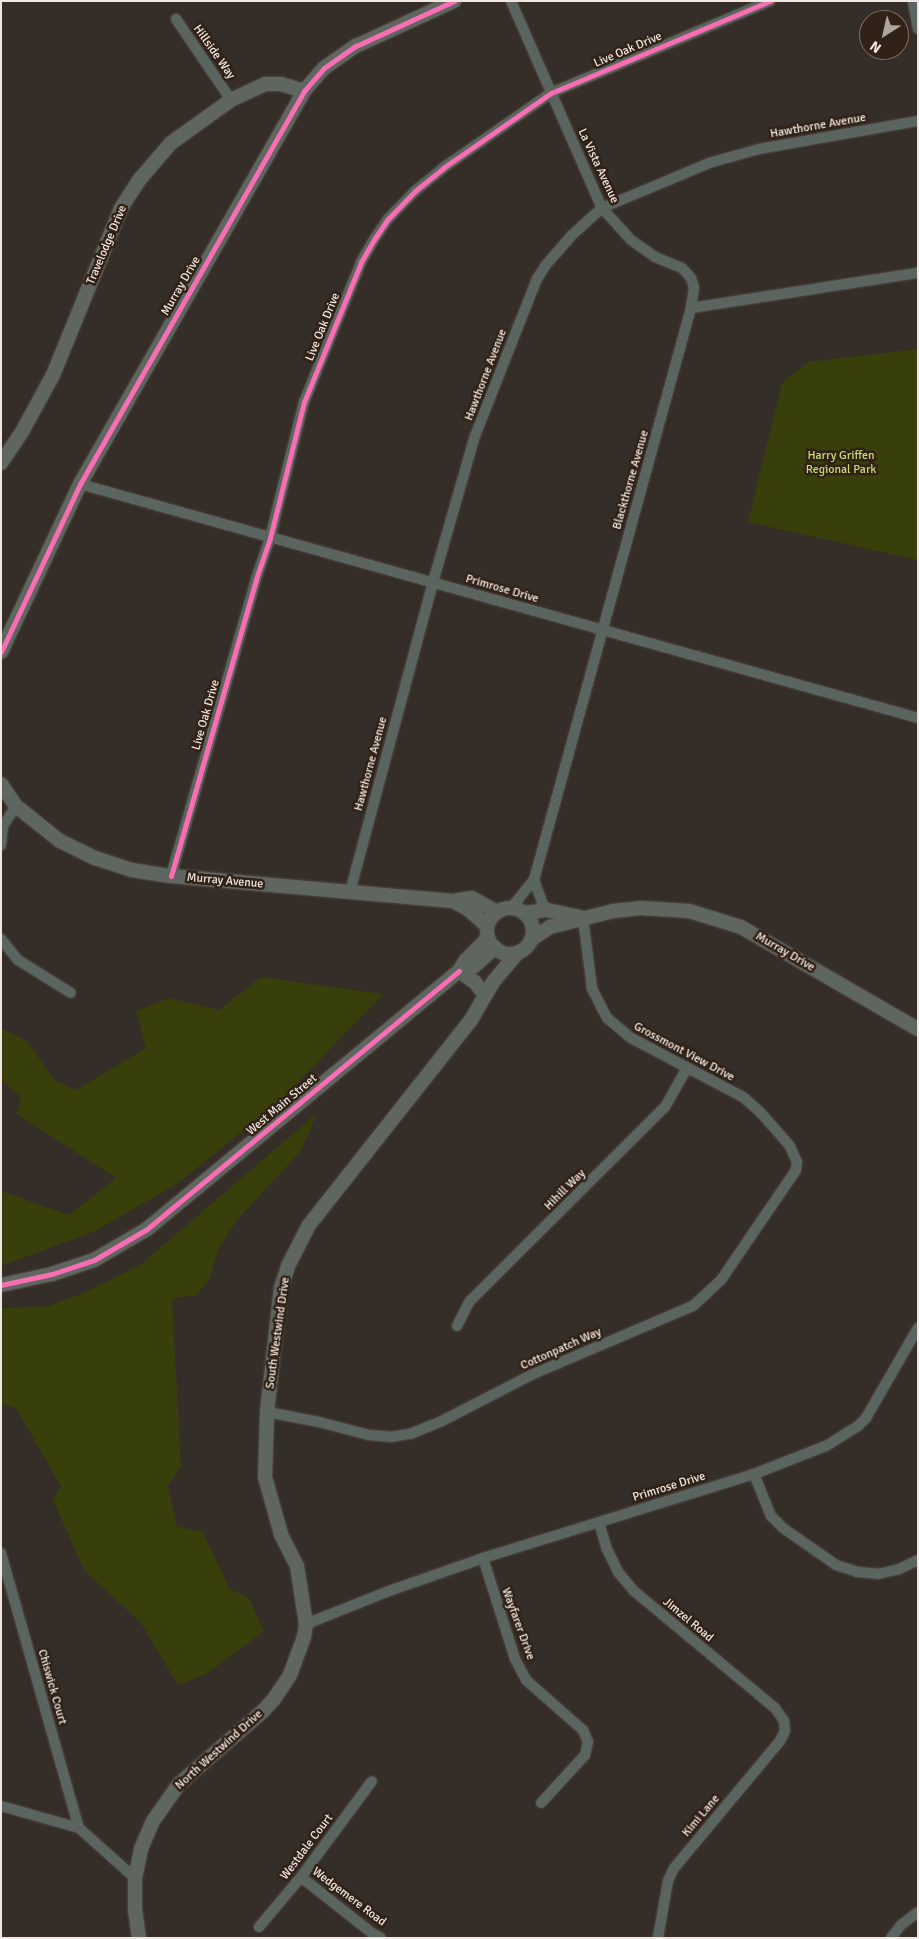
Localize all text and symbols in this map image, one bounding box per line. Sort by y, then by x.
north arrow [859,10,909,60]
street label: Hillside Way [190,22,238,82]
street label: Live Oak Drive [592,29,664,71]
text: N [867,37,885,57]
street label: Hawthorne Avenue [769,110,867,142]
street label: La Vista Avenue [574,126,622,206]
street label: Travelodge Drive [84,203,130,287]
street label: Murray Drive [158,254,204,318]
street label: Live Oak Drive [303,291,343,363]
street label: Hawthorne Avenue [462,327,510,423]
street label: Blackthorne Avenue [610,429,652,531]
park label: Harry Griffen Regional Park [806,449,876,477]
street label: Primrose Drive [464,572,540,606]
street label: Live Oak Drive [189,678,223,752]
street label: Hawthorne Avenue [351,715,391,813]
street label: Murray Avenue [186,870,264,892]
street label: Murray Drive [753,929,817,975]
street label: Grossmont View Drive [631,1019,737,1085]
street label: West Main Street [244,1071,320,1139]
street label: Hihill Way [542,1167,588,1213]
street label: South Westwind Drive [263,1276,293,1390]
street label: Cottonpatch Way [518,1325,604,1373]
street label: Primrose Drive [631,1469,707,1505]
street label: Wayfarer Drive [498,1586,538,1662]
street label: Jimzel Road [660,1595,716,1645]
street label: Chiswick Court [34,1648,70,1726]
street label: North Westwind Drive [173,1707,265,1793]
street label: Kimi Lane [679,1792,723,1840]
street label: Westdale Court [278,1811,336,1883]
street label: Wedgemere Road [309,1865,389,1929]

